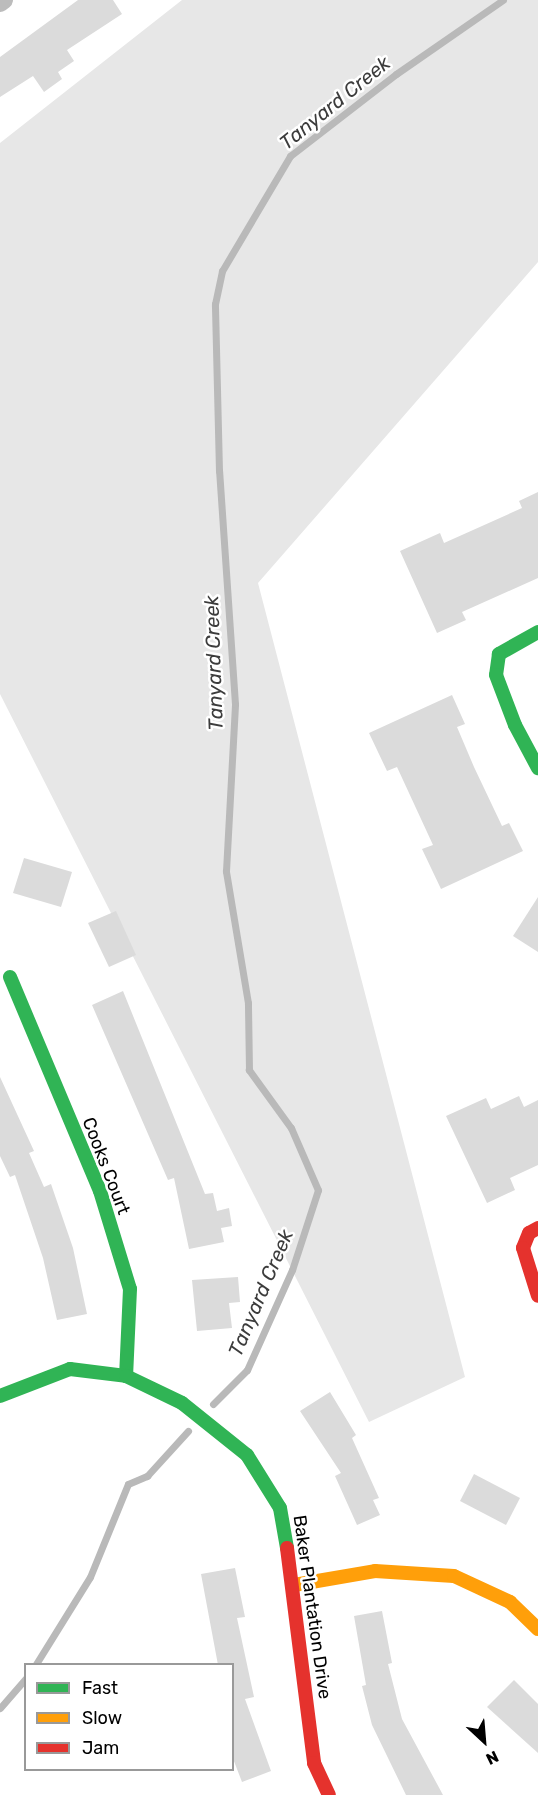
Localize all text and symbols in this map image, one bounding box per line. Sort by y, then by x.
water label: Tanyard Creek [275,51,395,155]
water label: Tanyard Creek [200,595,228,731]
street label: Cooks Court [78,1114,134,1218]
water label: Tanyard Creek [223,1226,299,1360]
street label: Baker Plantation Drive [288,1513,336,1701]
legend [24,1663,234,1771]
text: Fast [82,1677,118,1699]
text: Slow [82,1707,122,1729]
north arrow [454,1711,514,1771]
text: Jam [82,1737,119,1759]
text: N [483,1747,501,1769]

